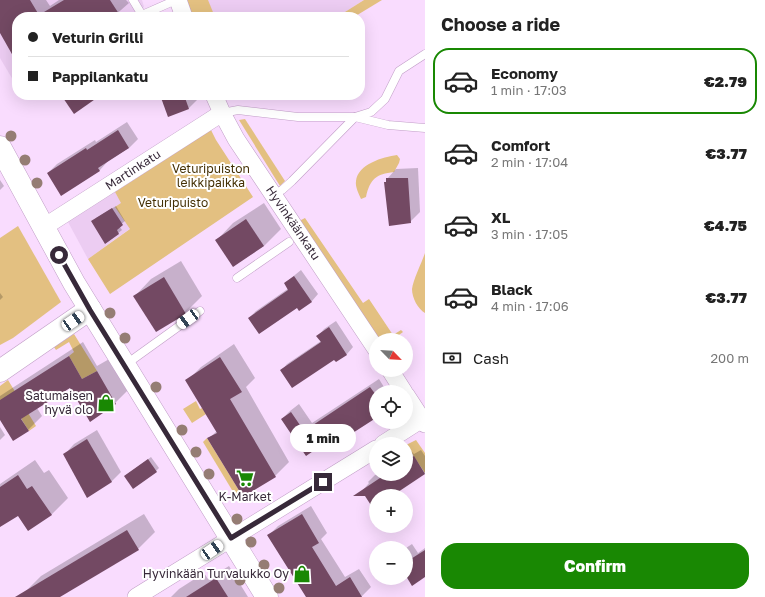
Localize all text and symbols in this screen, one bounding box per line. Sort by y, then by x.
text: Choose a ride [441,13,560,35]
text: Veturin Grilli [52,28,143,46]
icon: car [443,63,479,99]
text: Economy [491,64,558,82]
text: Pappilankatu [52,67,148,85]
text: €2.79 [704,72,747,90]
text: 1 min · 17:03 [491,82,567,98]
icon: car [443,135,479,171]
text: Comfort [491,136,550,154]
text: €3.77 [705,144,747,162]
street label: Martinkatu [102,146,163,193]
text: 2 min · 17:04 [491,154,568,170]
park label: Veturipuiston leikkipaikka [172,161,250,190]
street label: Hyvinkäänkatu [263,183,324,263]
park label: Veturipuisto [138,195,208,210]
icon: car [443,207,479,243]
text: XL [491,208,510,226]
text: €4.75 [704,216,747,234]
text: 3 min · 17:05 [491,226,568,242]
route start [50,246,68,264]
icon: car [443,279,479,315]
text: Black [491,280,533,298]
text: €3.77 [705,288,747,306]
text: 4 min · 17:06 [491,298,569,314]
car [175,307,201,331]
car [60,309,86,333]
north arrow [369,333,413,377]
map controls [369,333,413,585]
icon: cash [441,347,463,369]
text: Cash [473,349,509,367]
text: 200 m [711,350,749,366]
button: locate [369,385,413,429]
place label: Satumaisen hyvä olo [25,388,93,417]
shop icon: Satumaisen hyvä olo [96,393,116,413]
callout: 1 min [290,424,356,452]
text: 1 min [306,430,340,446]
button: layers [369,437,413,481]
supermarket icon: K-Market [235,468,255,488]
route end [314,473,332,491]
place label: K-Market [219,489,272,504]
button: + [369,489,413,533]
car [199,538,225,562]
button: − [369,541,413,585]
button: Confirm [441,543,749,589]
shop icon: Hyvinkään Turvalukko Oy [292,564,312,584]
place label: Hyvinkään Turvalukko Oy [143,566,289,581]

